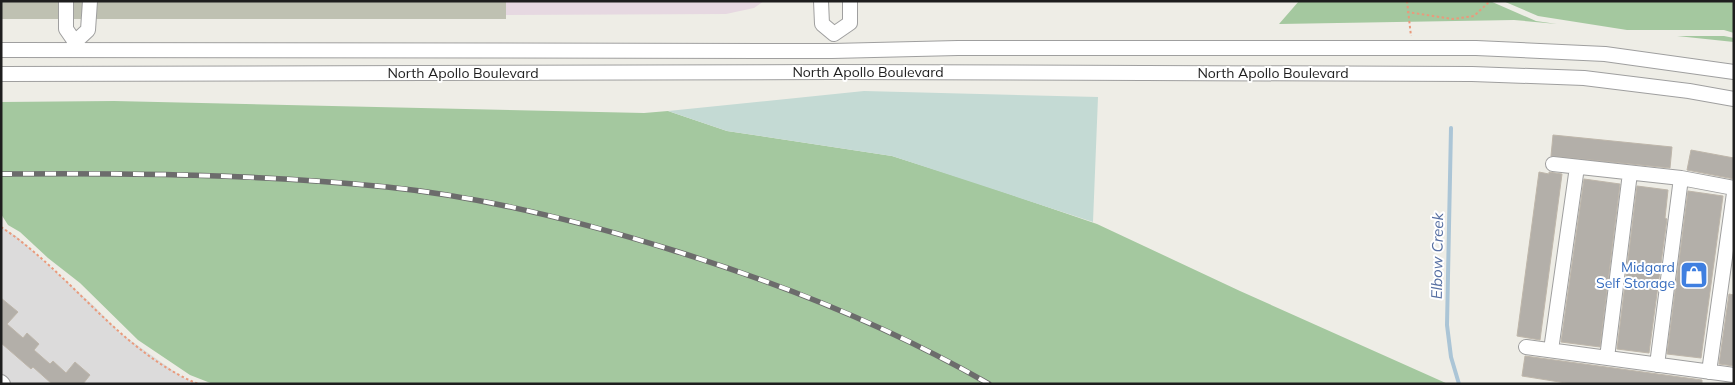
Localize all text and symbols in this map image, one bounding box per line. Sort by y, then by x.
street label: North Apollo Boulevard [792,63,944,81]
street label: North Apollo Boulevard [387,64,539,82]
street label: North Apollo Boulevard [1197,64,1349,82]
water label: Elbow Creek [1427,211,1447,299]
place label: Midgard Self Storage [1596,258,1675,292]
shop icon: Midgard Self Storage [1679,260,1709,290]

